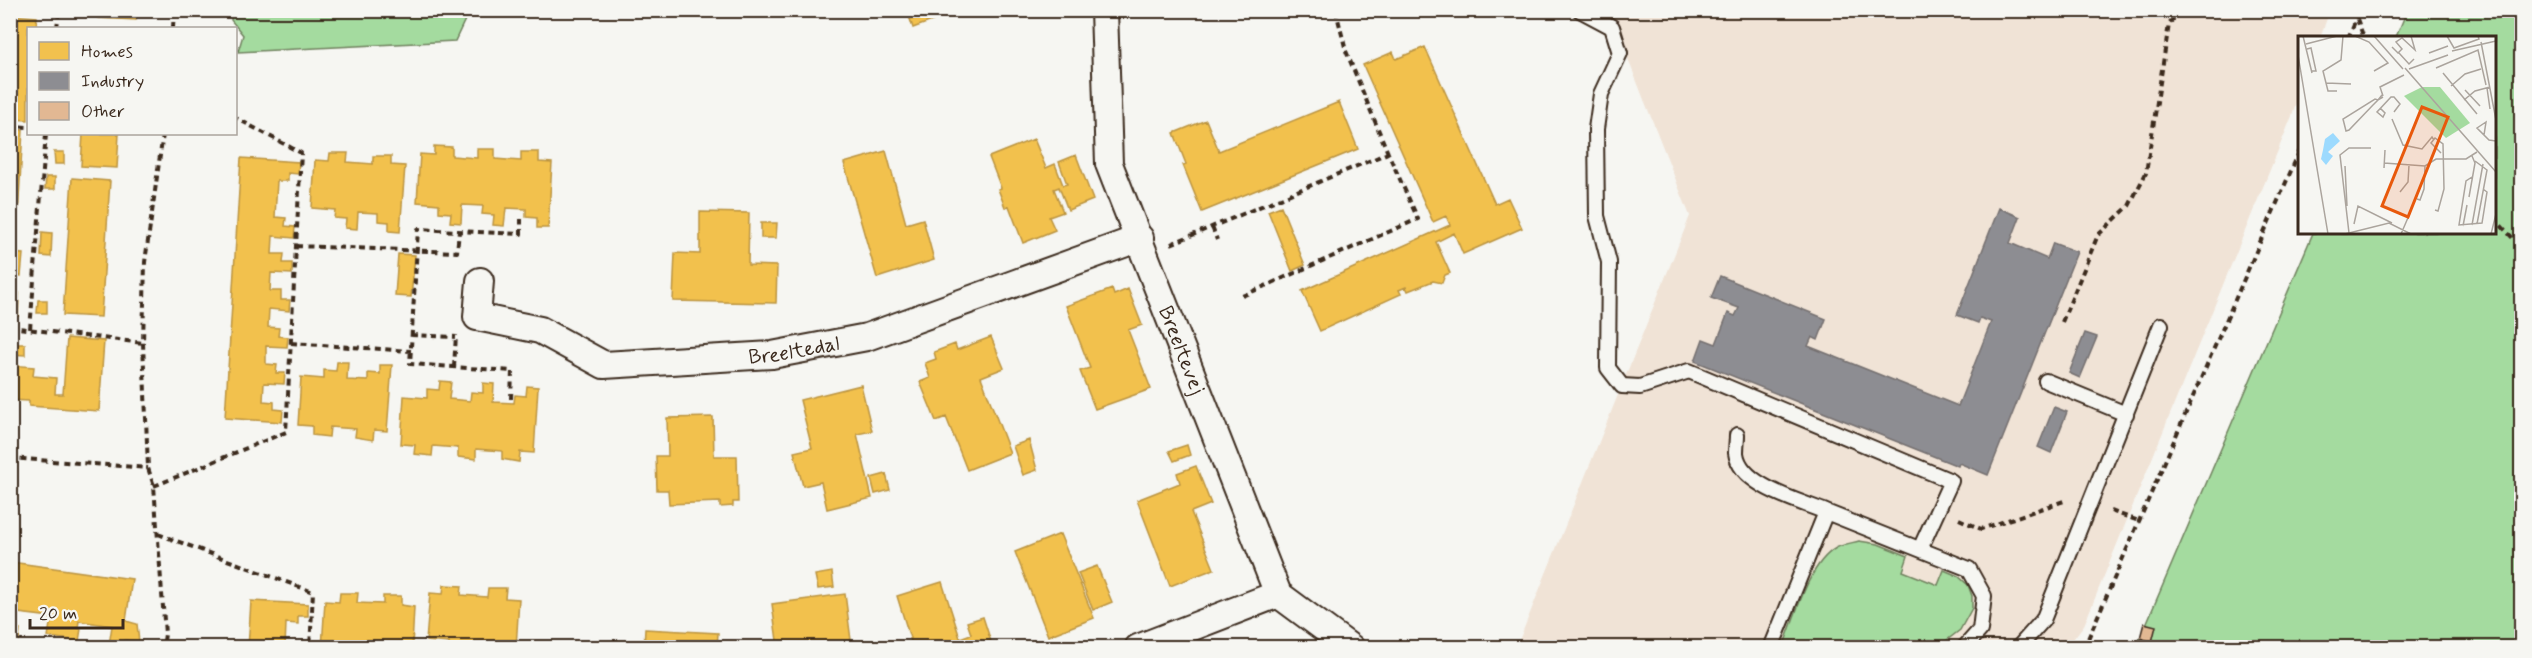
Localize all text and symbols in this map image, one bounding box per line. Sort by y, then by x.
legend [27,27,237,135]
inset map [2298,36,2496,234]
text: Homes [81,40,133,64]
text: Industry [81,70,144,94]
text: Other [81,100,125,124]
street label: Breeltevej [1151,302,1211,399]
street label: Breeltedal [748,330,842,371]
scale bar [30,592,123,630]
text: 20 m [39,602,77,626]

